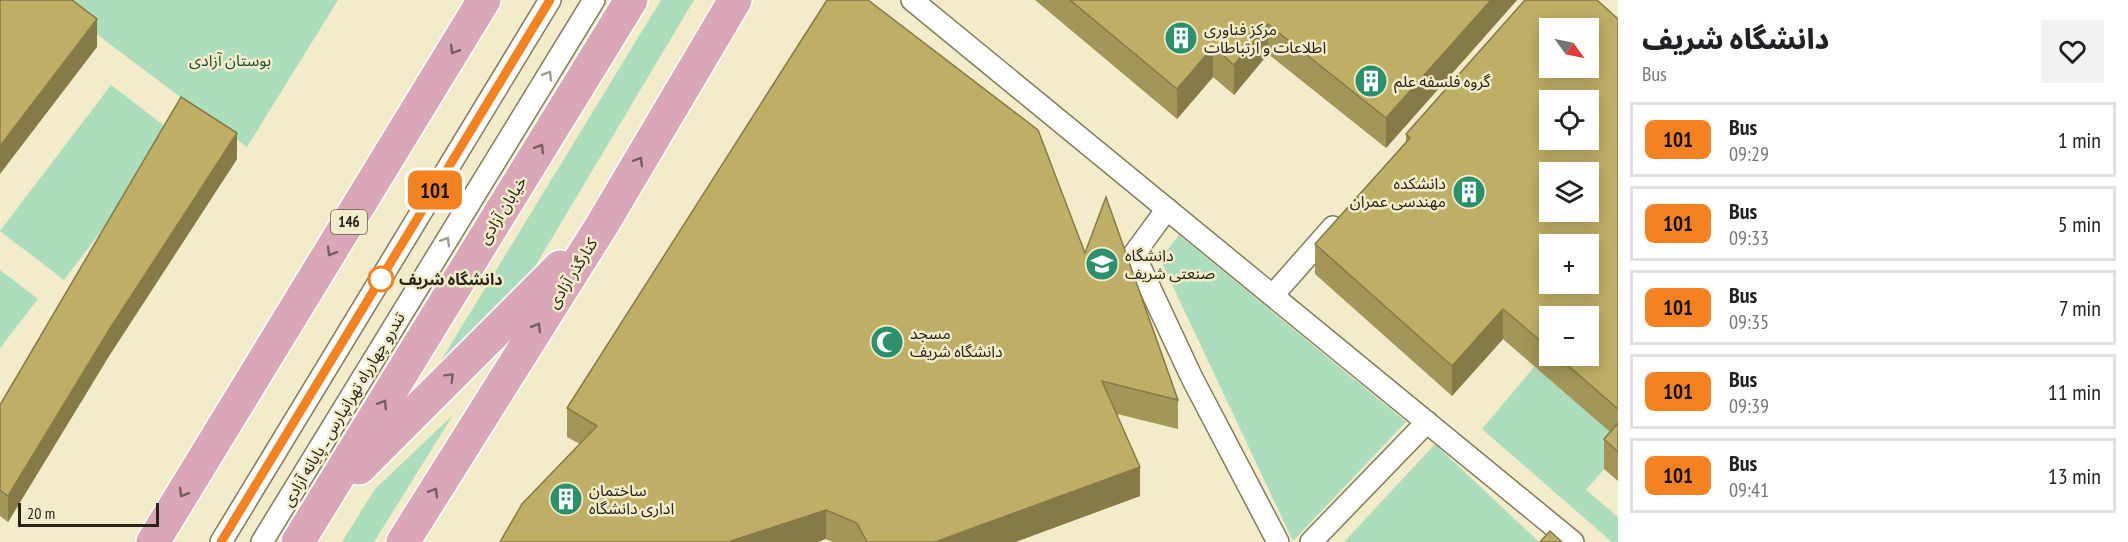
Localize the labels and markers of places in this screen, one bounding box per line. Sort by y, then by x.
place label: مرکز فناوری اطلاعات و ارتباطات [1204,19,1326,57]
building icon: مرکز فناوری اطلاعات و ارتباطات [1163,20,1199,56]
building icon: گروه فلسفه علم [1353,63,1389,99]
place label: گروه فلسفه علم [1394,71,1491,94]
place label: دانشکده مهندسی عمران [1350,173,1446,211]
building icon: دانشکده مهندسی عمران [1451,174,1487,210]
place label: دانشگاه صنعتی شریف [1125,245,1215,283]
school or university icon: دانشگاه صنعتی شریف [1084,246,1120,282]
marker: دانشگاه شریف [368,266,394,292]
place label: دانشگاه شریف [399,269,503,289]
place label: مسجد دانشگاه شریف [910,323,1003,361]
mosque icon: مسجد دانشگاه شریف [869,324,905,360]
place label: ساختمان اداری دانشگاه [589,480,674,518]
building icon: ساختمان اداری دانشگاه [548,481,584,517]

